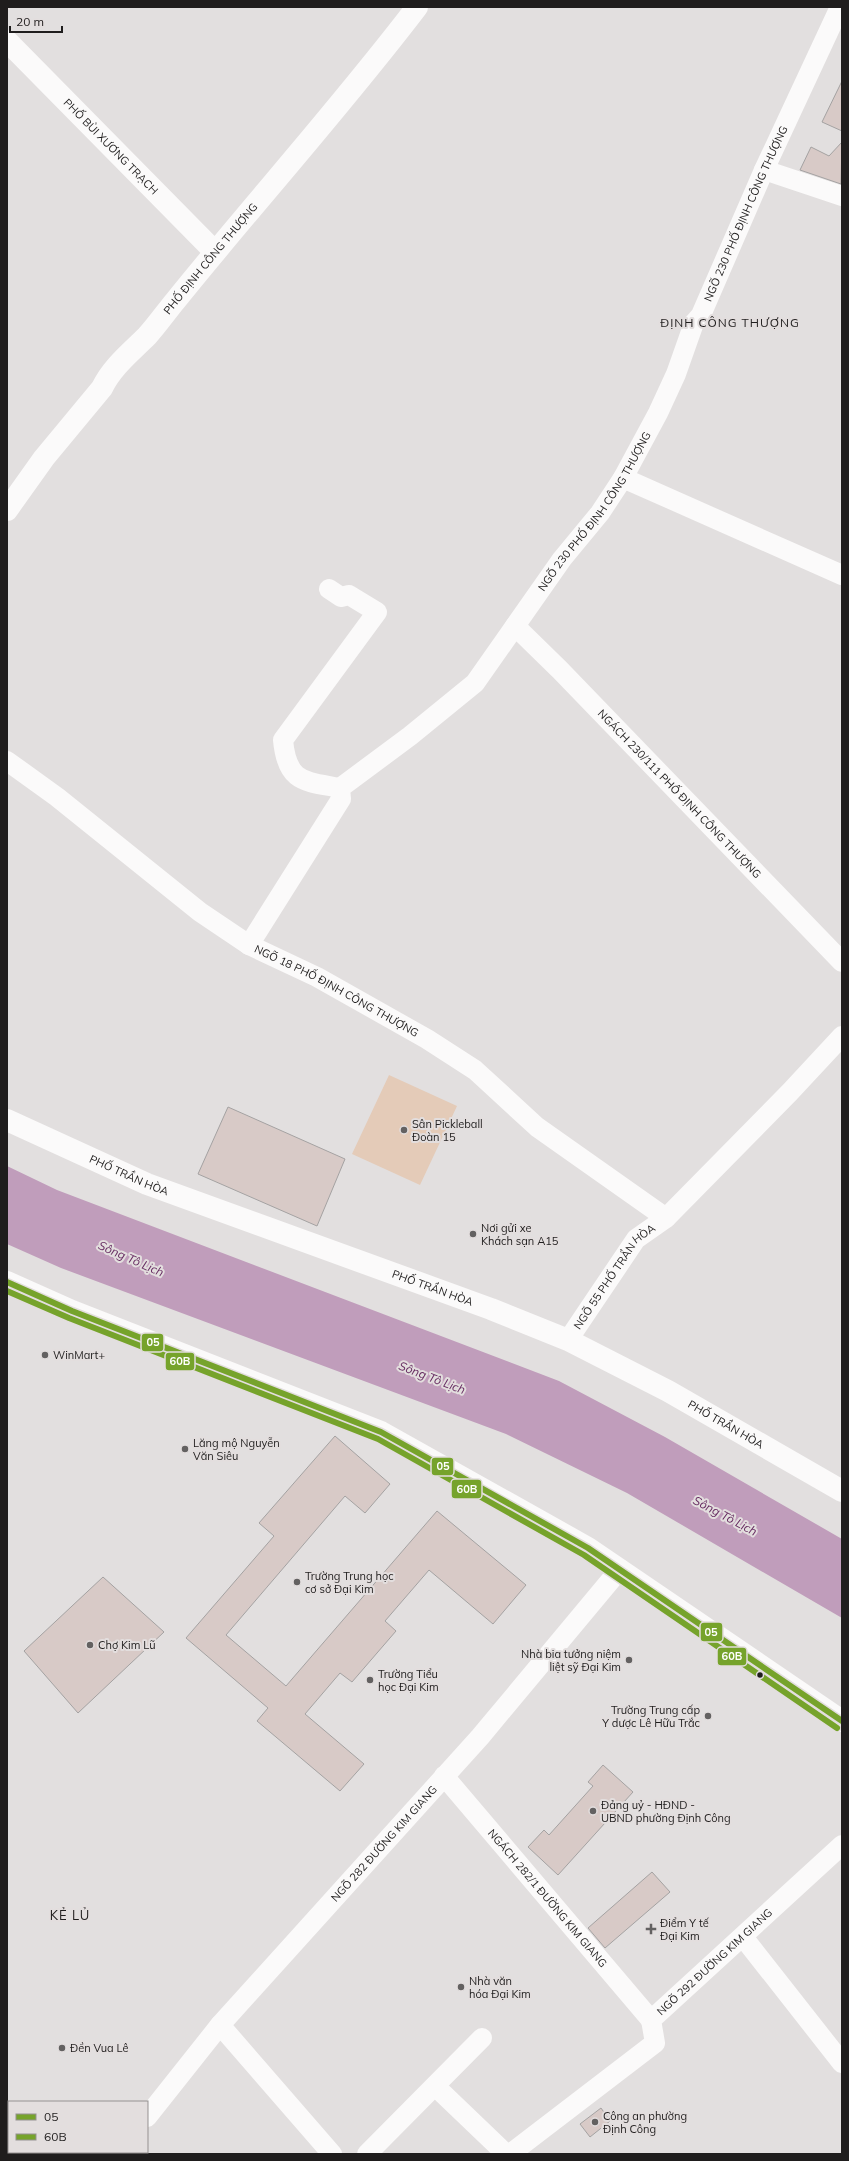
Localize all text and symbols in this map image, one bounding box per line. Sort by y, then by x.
scale bar [10,8,62,34]
text: 20 m [16,14,44,29]
street label: PHỐ BÙI XƯƠNG TRẠCH [61,96,161,197]
street label: NGÕ 230 PHỐ ĐỊNH CÔNG THƯỢNG [701,123,791,304]
street label: PHỐ ĐỊNH CÔNG THƯỢNG [160,200,261,317]
district label: ĐỊNH CÔNG THƯỢNG [660,315,800,330]
street label: NGÕ 230 PHỐ ĐỊNH CÔNG THƯỢNG [535,429,654,594]
street label: NGÁCH 230/111 PHỐ ĐỊNH CÔNG THƯỢNG [595,706,764,881]
street label: NGÕ 18 PHỐ ĐỊNH CÔNG THƯỢNG [252,942,421,1040]
place label: Sân Pickleball Đoàn 15 [412,1117,483,1144]
marker: Sân Pickleball Đoàn 15 [399,1125,409,1135]
street label: PHỐ TRẦN HÒA [87,1152,171,1198]
place label: Nơi gửi xe Khách sạn A15 [481,1221,559,1248]
street label: NGÕ 55 PHỐ TRẦN HÒA [570,1221,658,1332]
marker: Nơi gửi xe Khách sạn A15 [468,1229,478,1239]
water label: Sông Tô Lịch [96,1237,166,1280]
street label: PHỐ TRẦN HÒA [390,1267,475,1309]
line badge: 05 [141,1333,164,1352]
text: 05 [146,1335,160,1349]
place label: WinMart+ [53,1348,105,1362]
marker: WinMart+ [40,1350,50,1360]
line badge: 60B [165,1352,195,1371]
text: 60B [170,1354,191,1368]
water label: Sông Tô Lịch [397,1358,468,1397]
street label: PHỐ TRẦN HÒA [685,1397,766,1452]
place label: Lăng mộ Nguyễn Văn Siêu [193,1436,280,1463]
marker: Lăng mộ Nguyễn Văn Siêu [180,1444,190,1454]
line badge: 05 [431,1457,454,1476]
text: 05 [436,1459,450,1473]
line badge: 60B [451,1479,482,1499]
text: 60B [457,1482,478,1496]
water label: Sông Tô Lịch [691,1492,760,1539]
place label: Trường Trung học cơ sở Đại Kim [305,1569,394,1596]
marker: Trường Trung học cơ sở Đại Kim [292,1577,302,1587]
line badge: 05 [700,1622,723,1642]
text: 05 [704,1625,718,1639]
place label: Chợ Kim Lũ [98,1638,155,1652]
marker: Chợ Kim Lũ [85,1640,95,1650]
place label: Nhà bia tưởng niệm liệt sỹ Đại Kim [521,1647,621,1674]
line badge: 60B [717,1647,747,1666]
text: 60B [722,1649,743,1663]
marker: Nhà bia tưởng niệm liệt sỹ Đại Kim [624,1655,634,1665]
place label: Trường Tiểu học Đại Kim [378,1667,439,1694]
unlabelled marker [755,1670,765,1680]
marker: Trường Tiểu học Đại Kim [365,1675,375,1685]
place label: Trường Trung cấp Y dược Lê Hữu Trắc [601,1703,701,1730]
marker: Trường Trung cấp Y dược Lê Hữu Trắc [703,1711,713,1721]
street label: NGÕ 282 ĐƯỜNG KIM GIANG [328,1782,440,1904]
place label: Đảng uỷ - HĐND - UBND phường Định Công [601,1798,731,1825]
marker: Đảng uỷ - HĐND - UBND phường Định Công [588,1806,598,1816]
street label: NGÁCH 282/1 ĐƯỜNG KIM GIANG [485,1826,610,1970]
street label: NGÕ 292 ĐƯỜNG KIM GIANG [654,1905,775,2018]
district label: KẺ LỦ [50,1907,90,1923]
place label: Điểm Y tế Đại Kim [660,1916,709,1943]
marker: Điểm Y tế Đại Kim [645,1923,657,1935]
place label: Nhà văn hóa Đại Kim [469,1974,531,2001]
marker: Nhà văn hóa Đại Kim [456,1982,466,1992]
place label: Đền Vua Lê [70,2041,128,2055]
marker: Đền Vua Lê [57,2043,67,2053]
legend [8,2101,148,2153]
text: 05 [44,2109,58,2124]
place label: Công an phường Định Công [603,2109,687,2136]
marker: Công an phường Định Công [590,2117,600,2127]
text: 60B [44,2129,67,2144]

